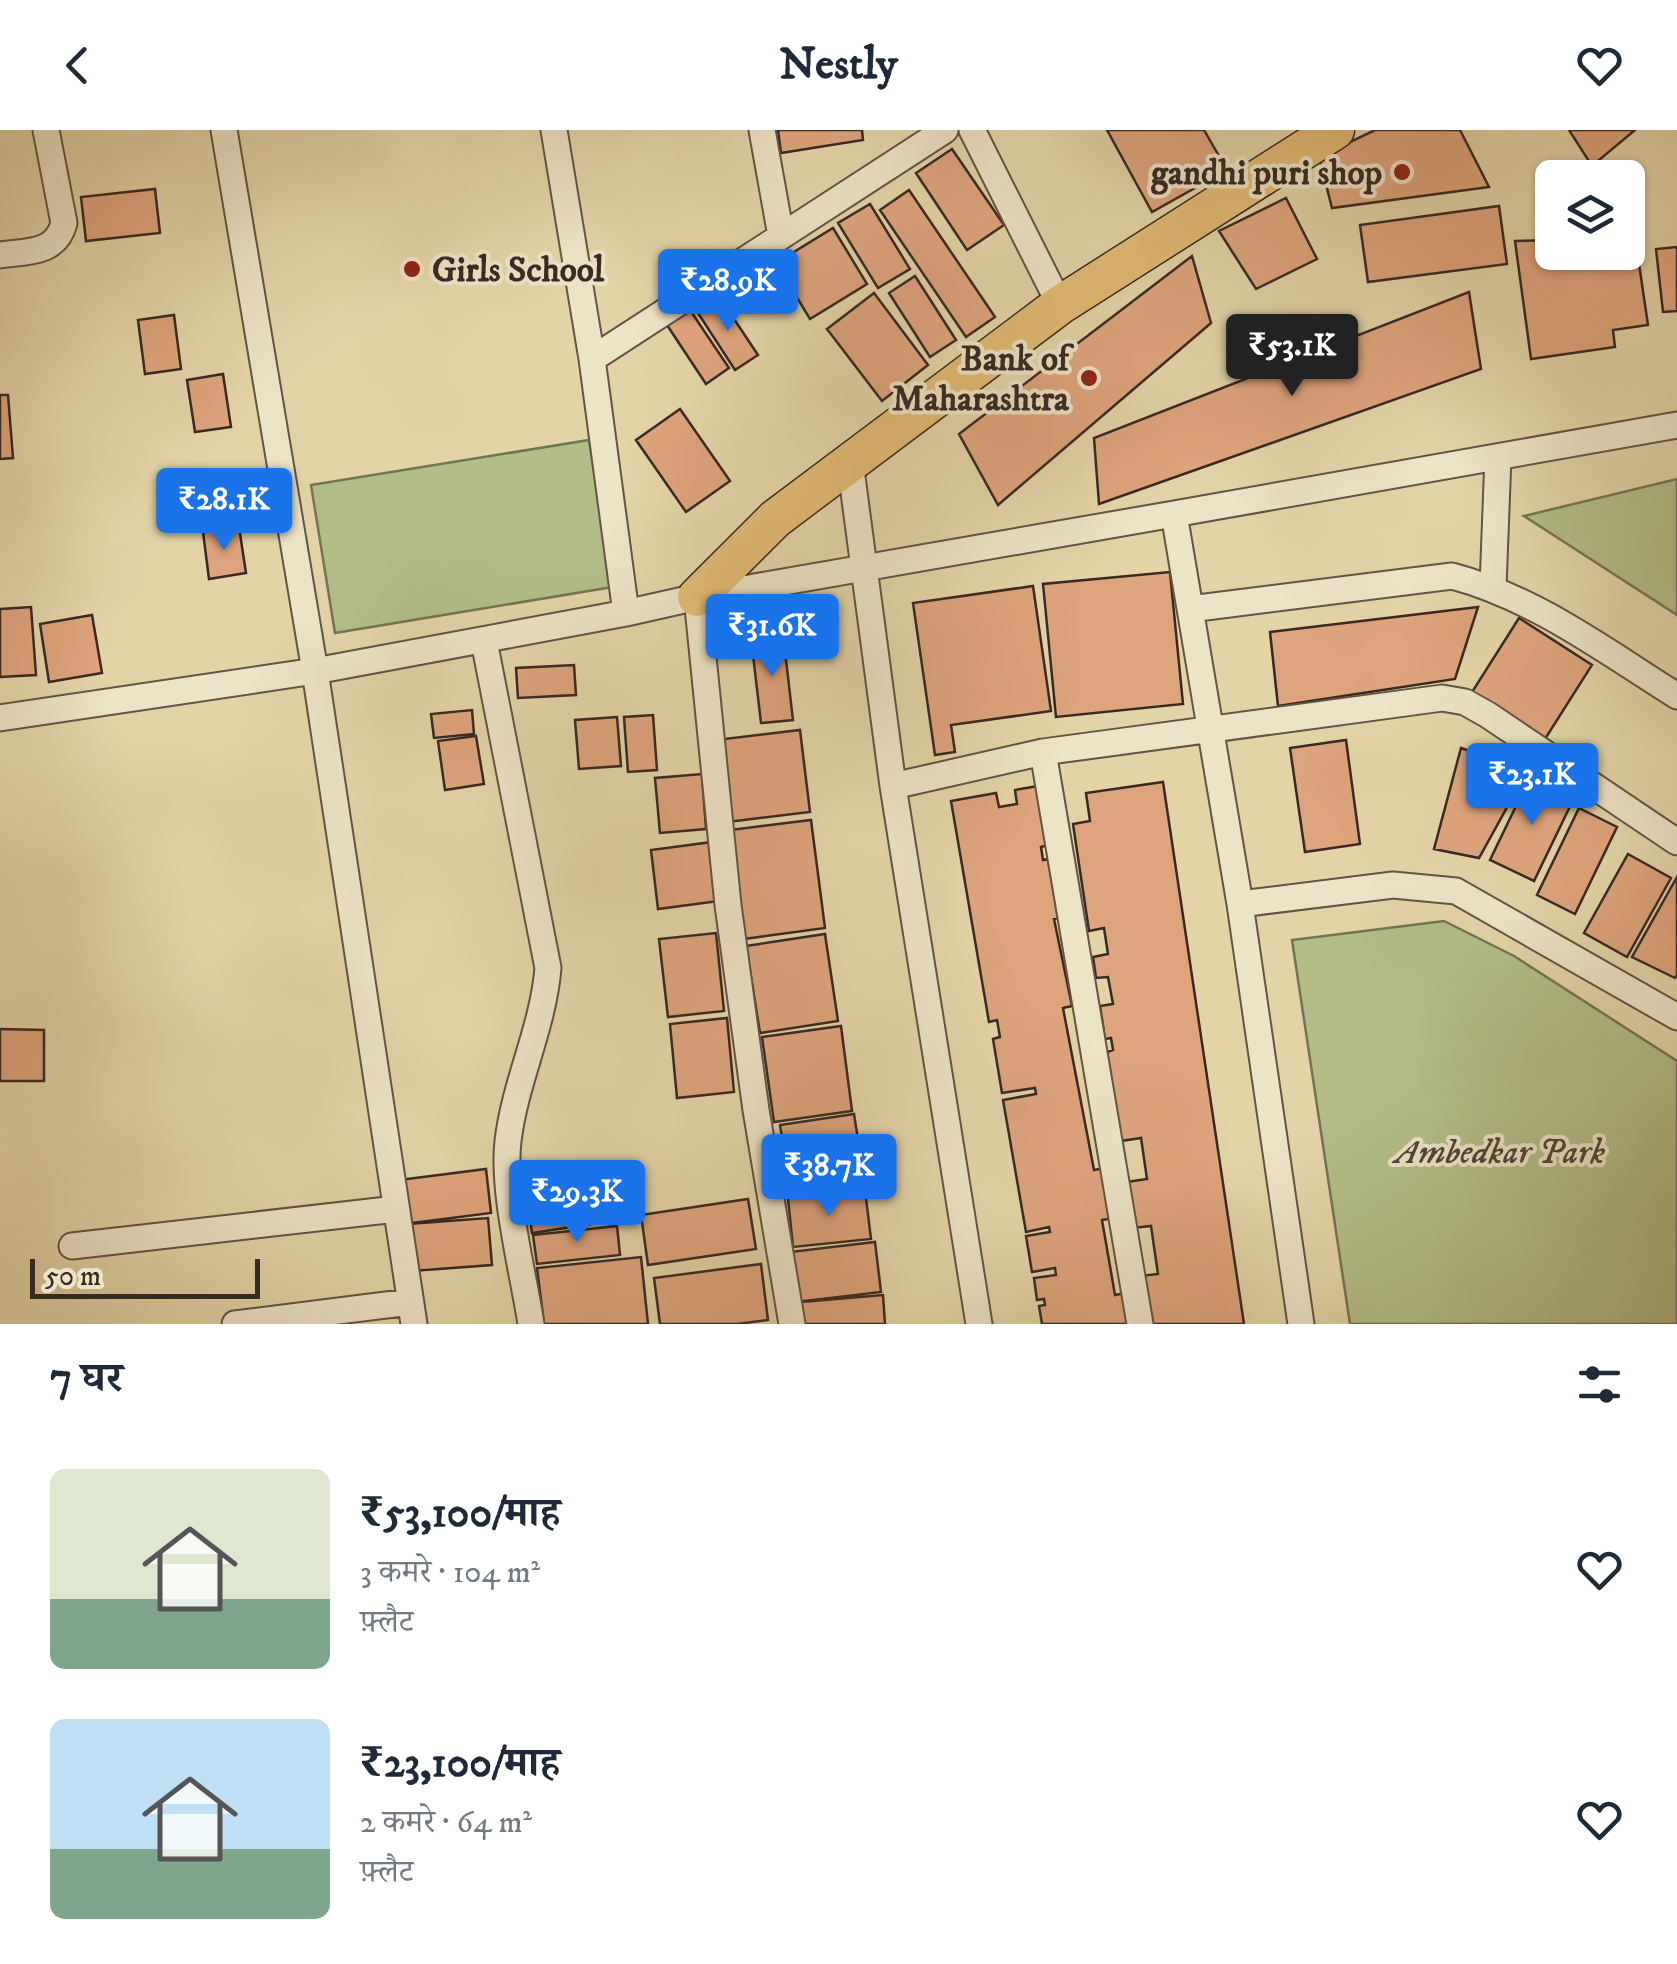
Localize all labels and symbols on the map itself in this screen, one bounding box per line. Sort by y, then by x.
place label: gandhi puri shop [1150,152,1382,196]
marker: gandhi puri shop [1391,161,1413,183]
place label: Girls School [432,249,605,293]
pin: ₹28.9K [647,249,809,334]
marker: Girls School [401,258,423,280]
pin: ₹53.1K [1211,314,1373,399]
place label: Bank of Maharashtra [892,338,1075,422]
marker: Bank of Maharashtra [1078,367,1100,389]
pin: ₹28.1K [143,468,305,553]
pin: ₹31.6K [691,594,853,679]
pin: ₹23.1K [1451,743,1613,828]
park label: Ambedkar Park [1391,1131,1605,1175]
pin: ₹38.7K [748,1134,910,1219]
pin: ₹29.3K [496,1160,658,1245]
scale bar [30,1254,260,1298]

